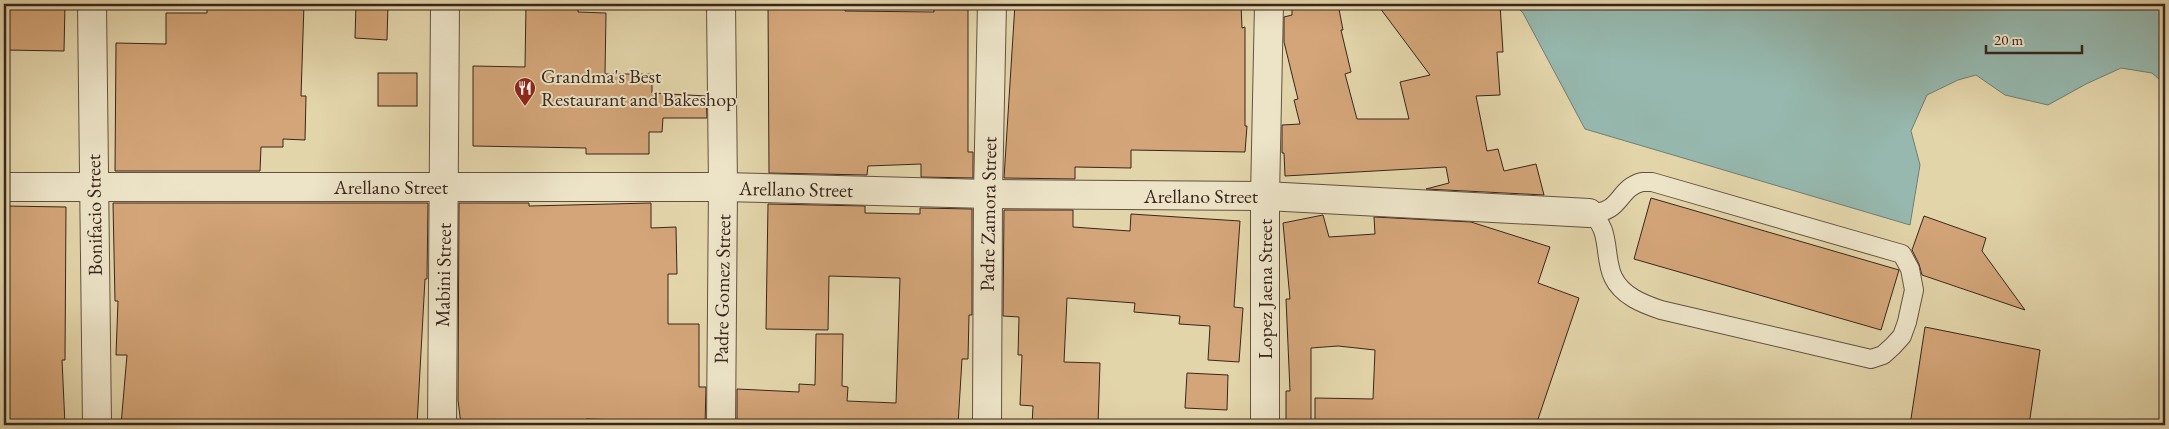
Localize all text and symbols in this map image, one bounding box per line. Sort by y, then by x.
scale bar [1986,22,2083,54]
text: 20 m [1994,30,2023,49]
place label: Grandma's Best Restaurant and Bakeshop [541,63,736,112]
restaurant icon: Grandma's Best Restaurant and Bakeshop [513,76,537,107]
street label: Padre Zamora Street [974,136,1002,292]
street label: Bonifacio Street [80,153,108,276]
street label: Arellano Street [333,174,449,200]
street label: Arellano Street [738,175,854,203]
street label: Arellano Street [1143,183,1259,209]
street label: Padre Gomez Street [708,213,736,364]
street label: Lopez Jaena Street [1252,218,1278,359]
street label: Mabini Street [429,222,457,327]

